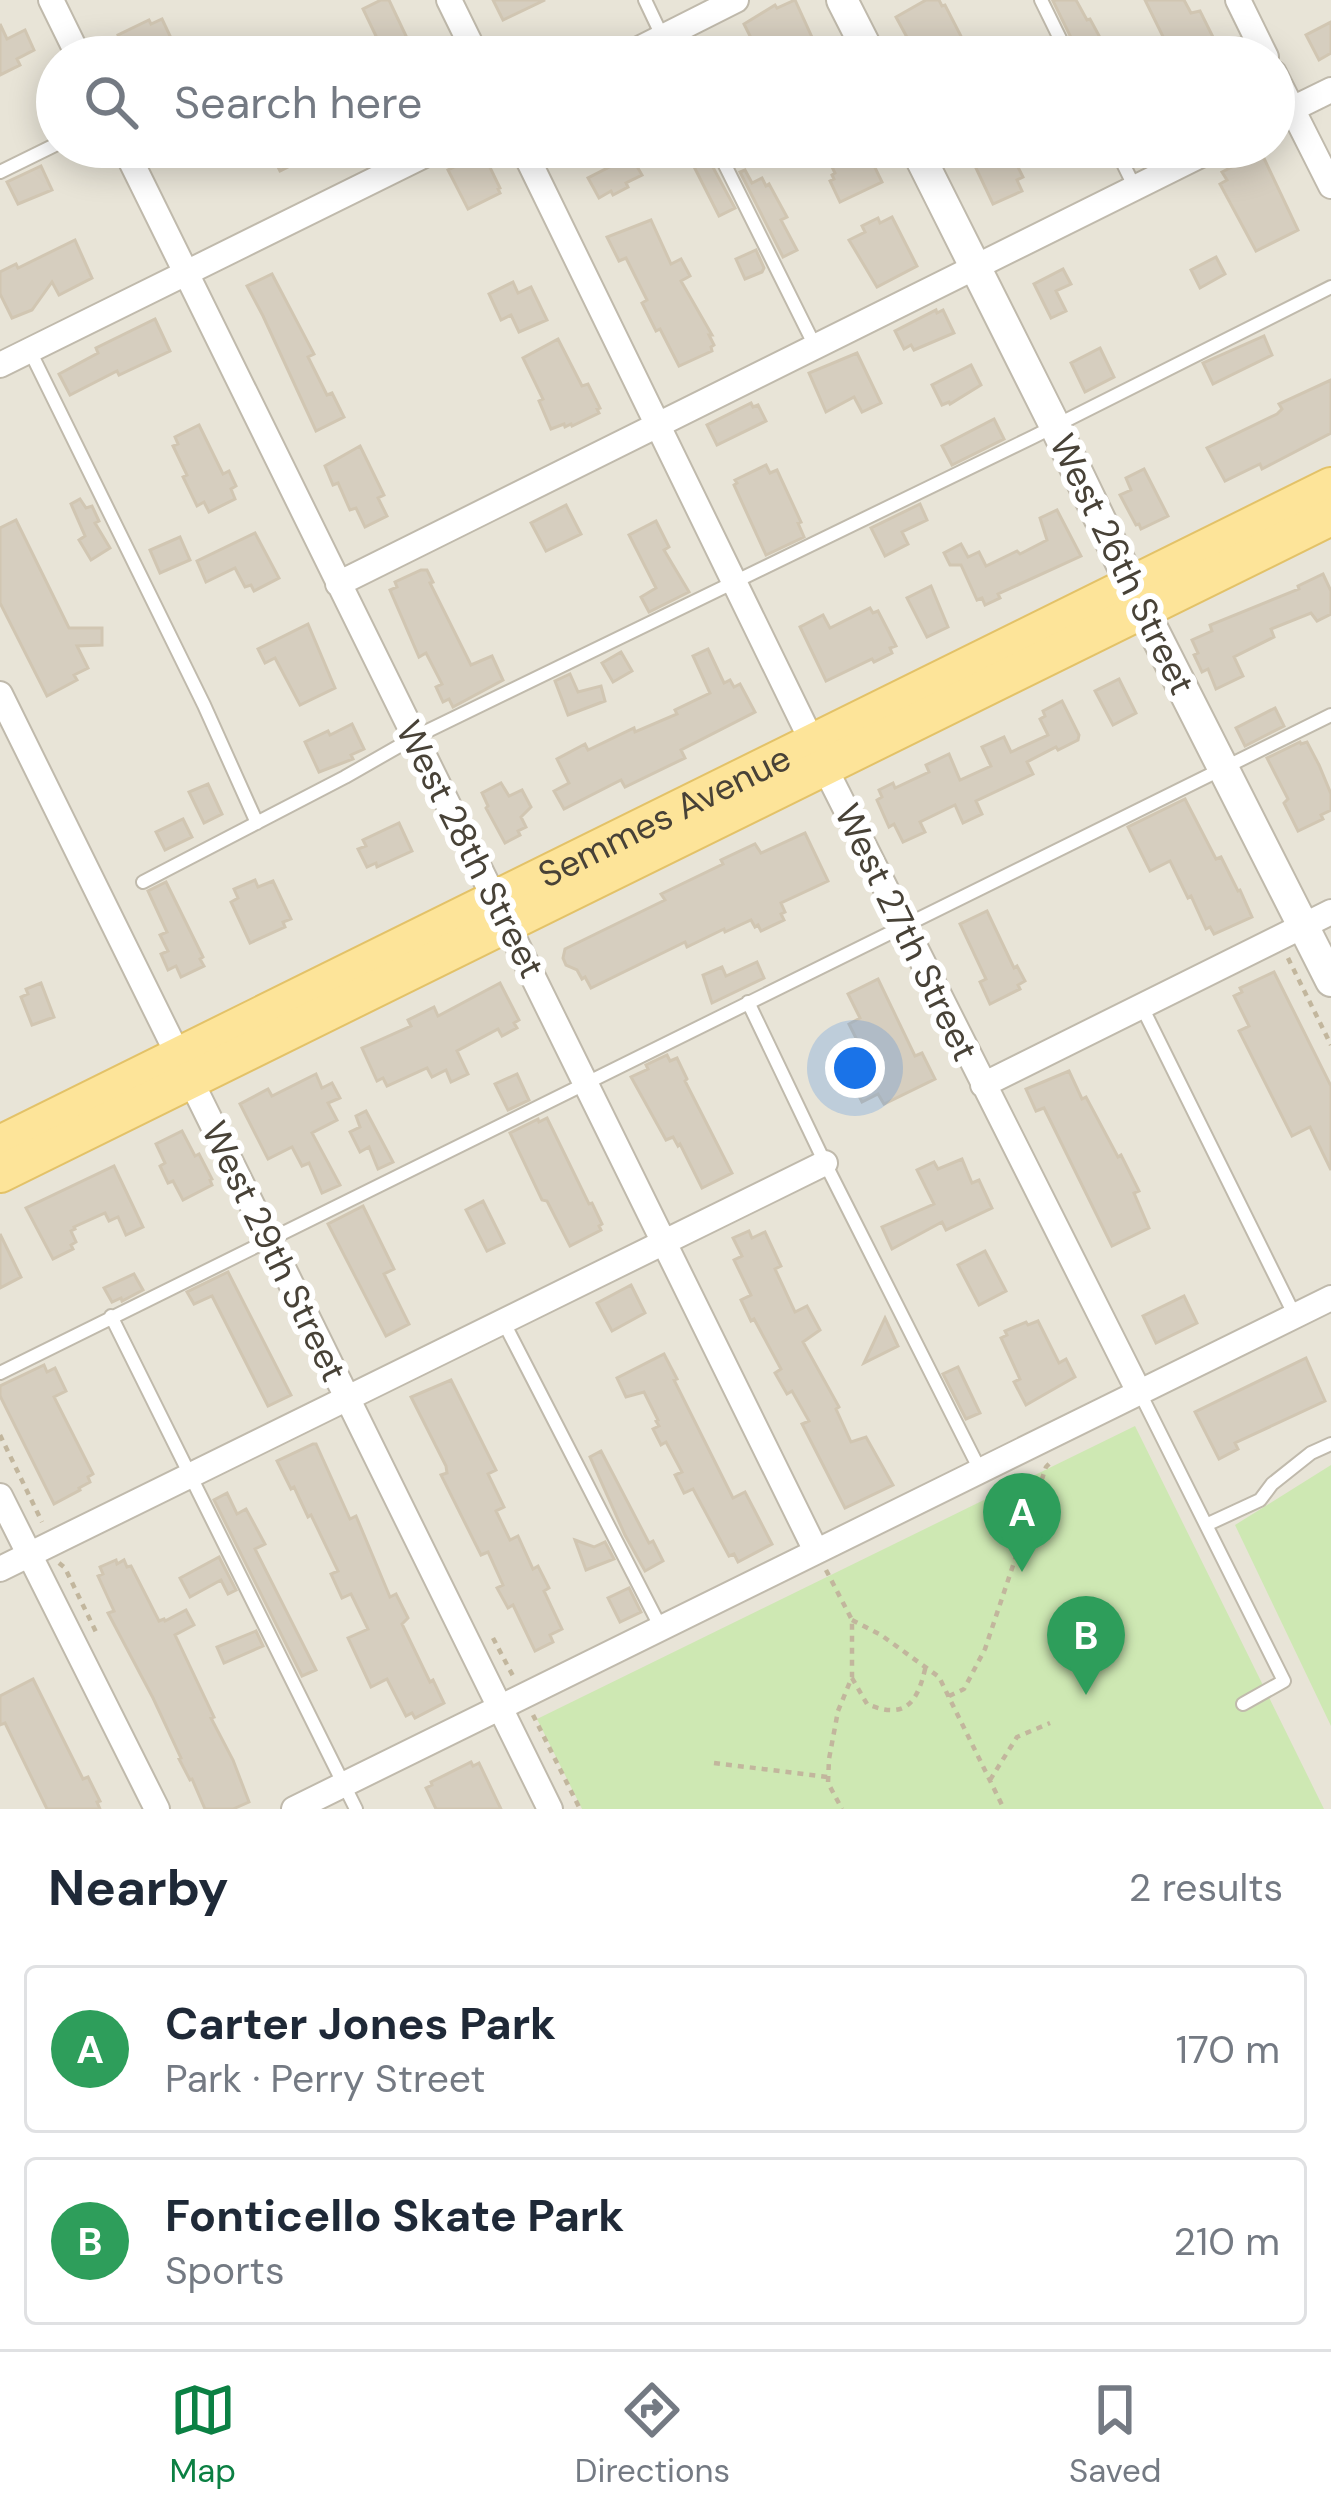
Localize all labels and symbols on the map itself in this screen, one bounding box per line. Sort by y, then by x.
street label: West 26th Street [1039,426,1206,702]
street label: West 28th Street [385,713,556,986]
street label: Semmes Avenue [530,734,799,898]
street label: West 27th Street [824,796,989,1068]
your location [825,1038,885,1098]
street label: West 29th Street [191,1113,358,1389]
pin: A [983,1473,1061,1572]
pin: B [1047,1596,1125,1695]

